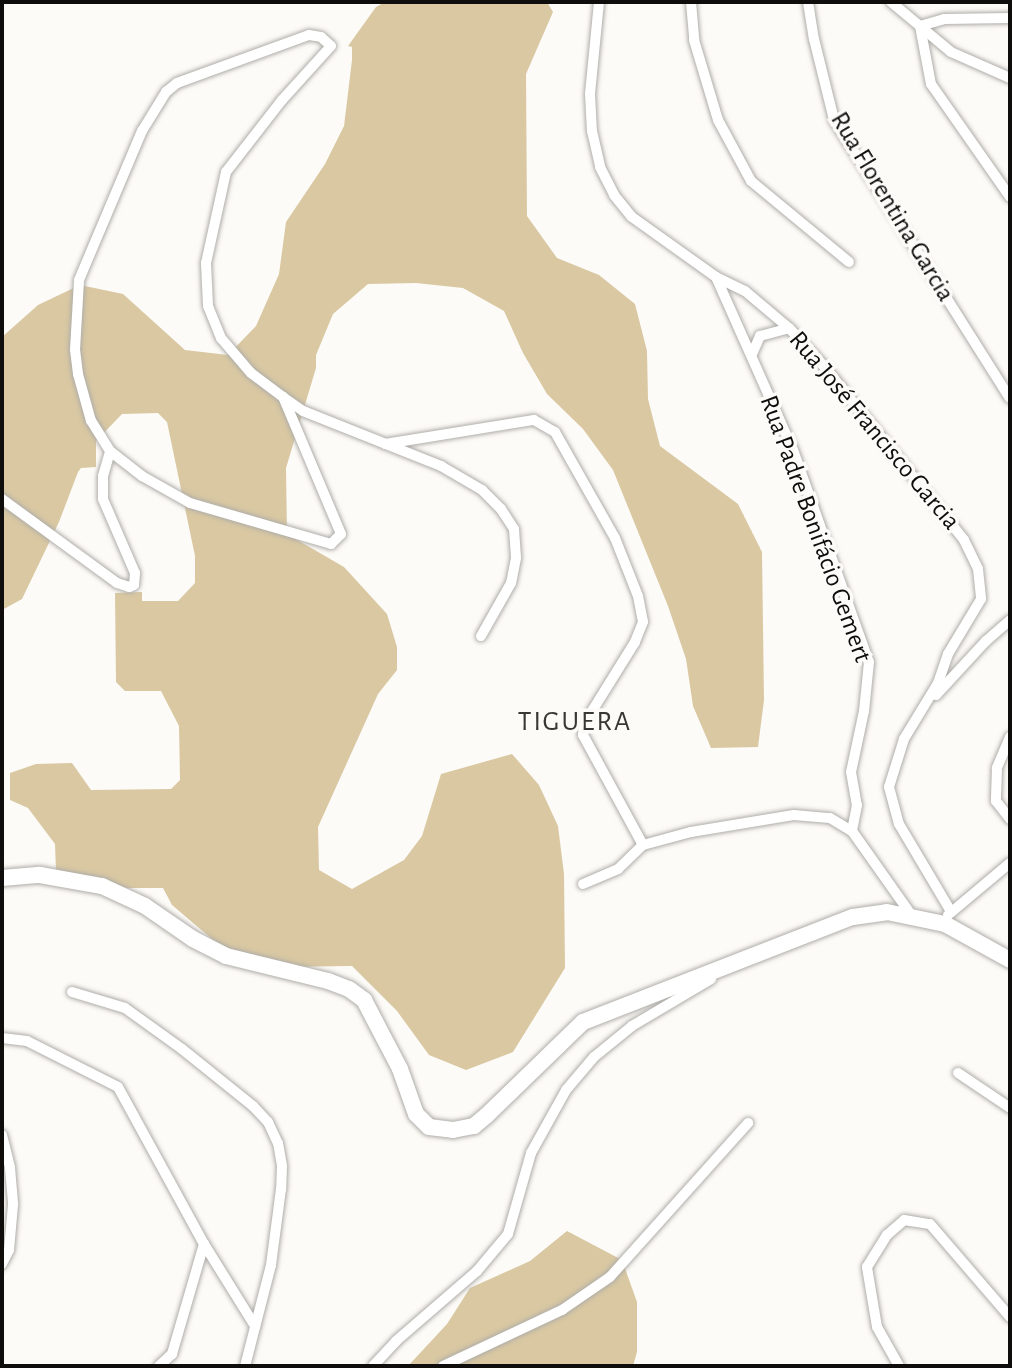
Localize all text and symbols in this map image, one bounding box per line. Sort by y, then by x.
street label: Rua Florentina Garcia [823,107,961,307]
street label: Rua José Francisco Garcia [782,325,966,537]
street label: Rua Padre Bonifácio Gemert [752,391,878,667]
district label: TIGUERA [519,705,631,739]

